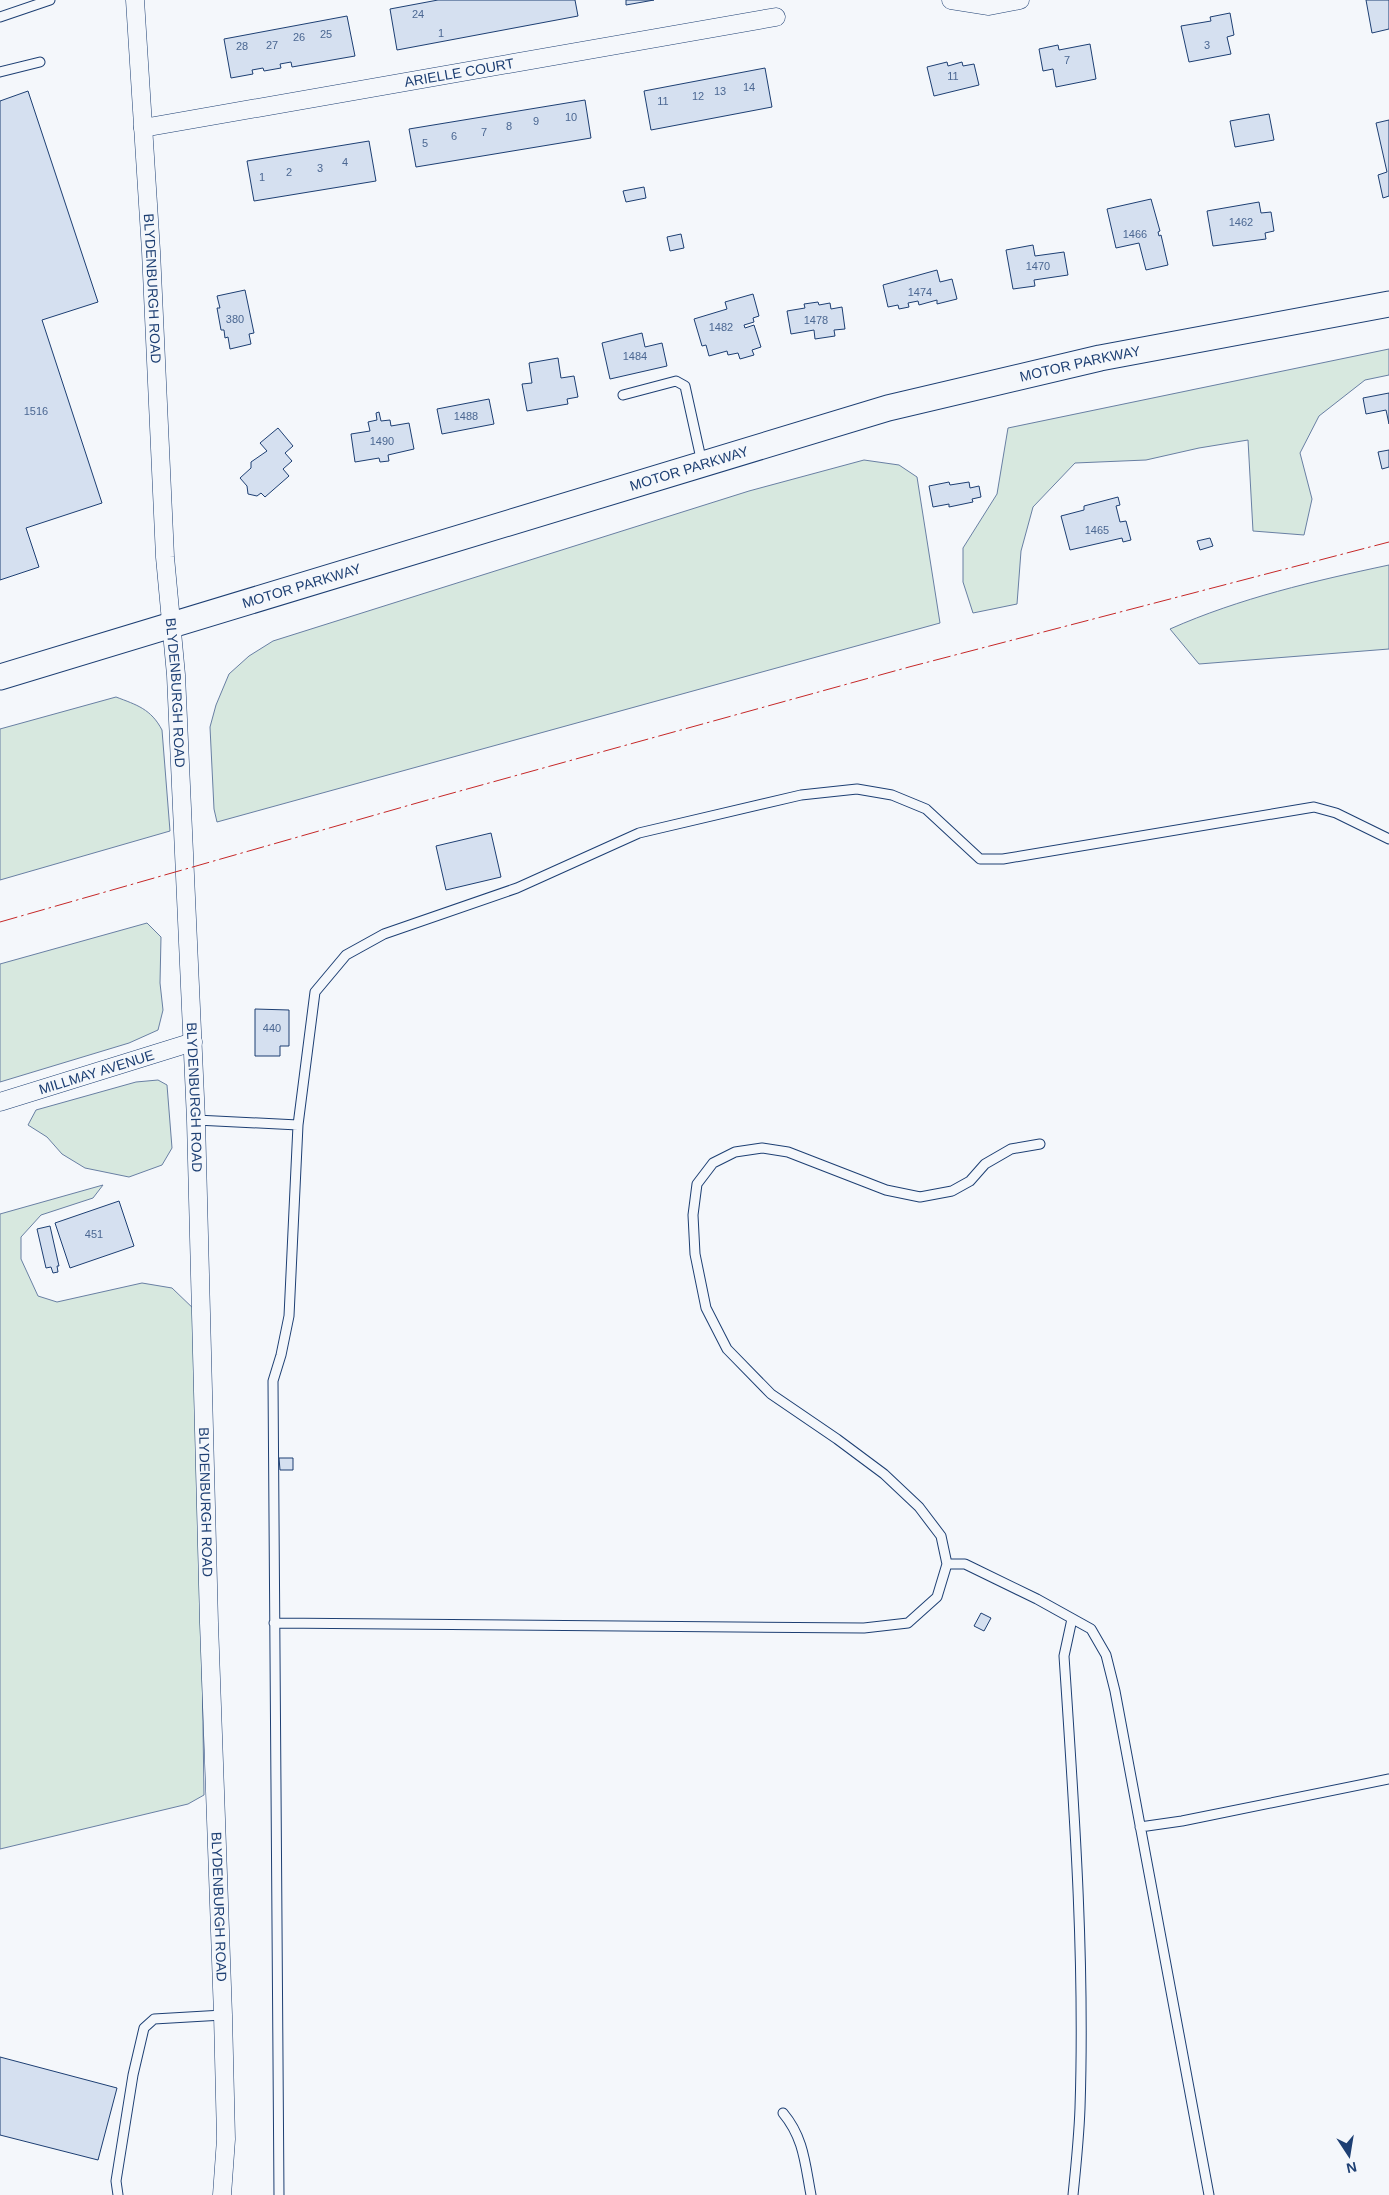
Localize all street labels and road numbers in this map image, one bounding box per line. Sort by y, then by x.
street label: ARIELLE COURT [403,55,516,90]
street label: BLYDENBURGH ROAD [141,213,164,364]
street label: MOTOR PARKWAY [1018,342,1142,385]
street label: MOTOR PARKWAY [628,443,751,494]
street label: MOTOR PARKWAY [240,560,363,611]
street label: BLYDENBURGH ROAD [163,617,188,768]
street label: BLYDENBURGH ROAD [184,1022,205,1172]
street label: MILLMAY AVENUE [37,1047,156,1097]
street label: BLYDENBURGH ROAD [196,1427,216,1577]
street label: BLYDENBURGH ROAD [208,1832,230,1982]

